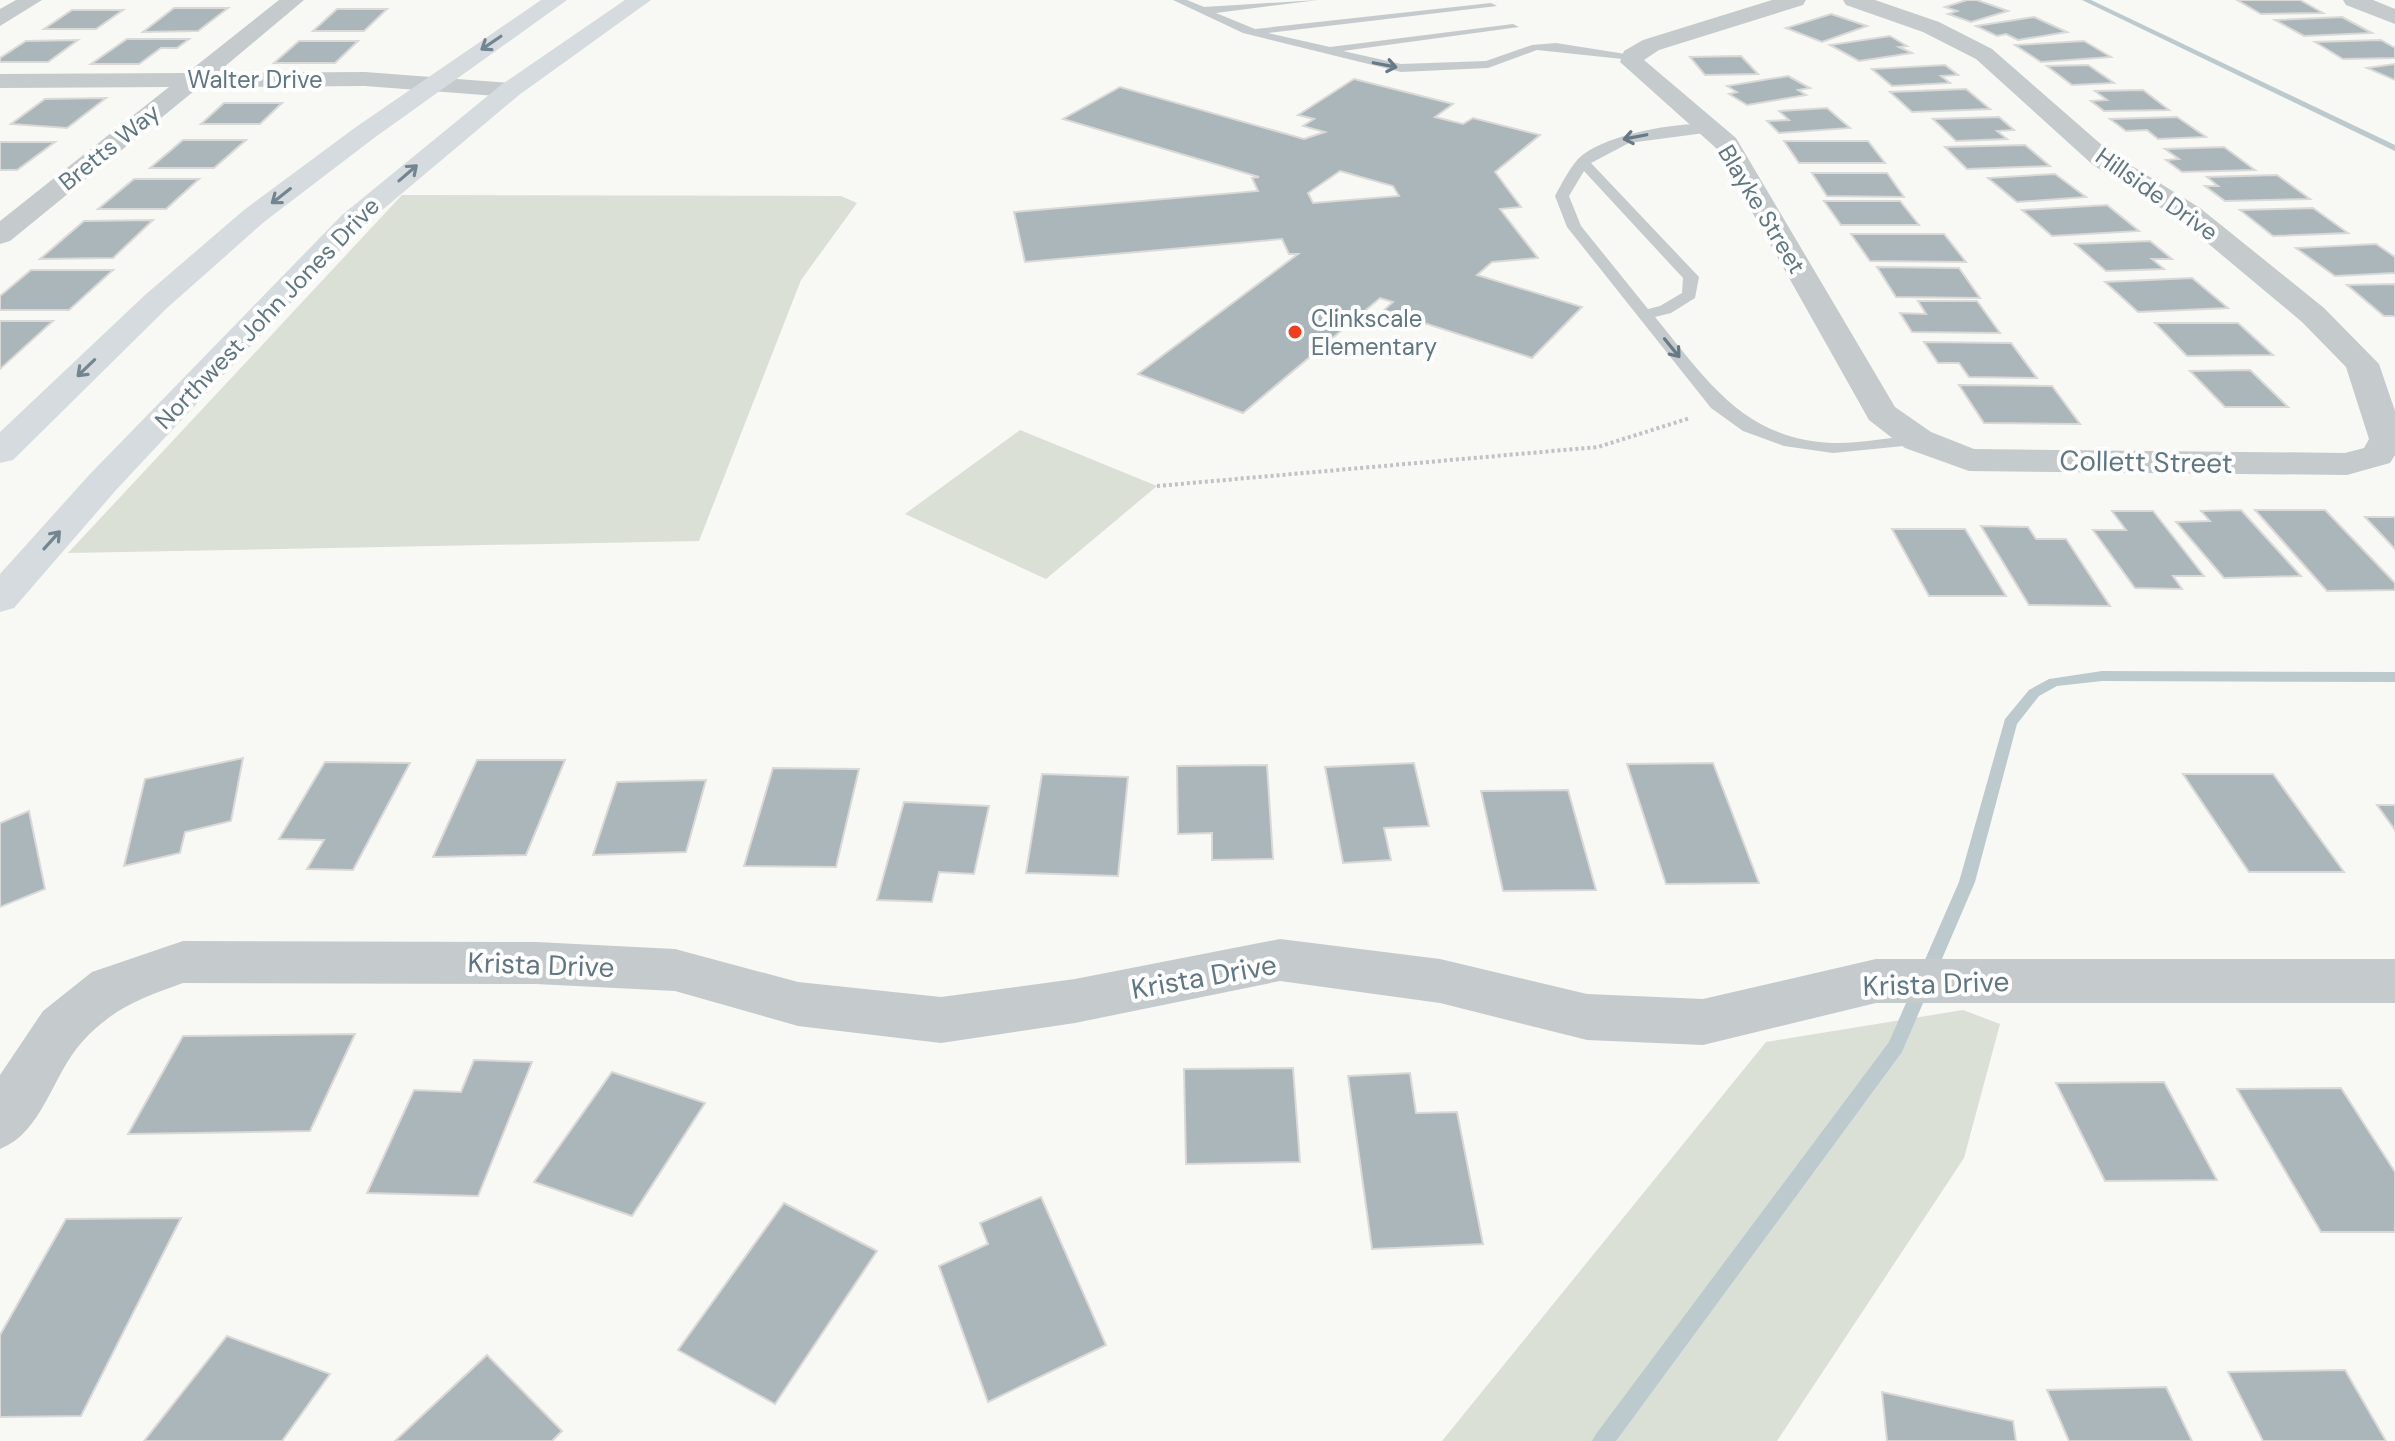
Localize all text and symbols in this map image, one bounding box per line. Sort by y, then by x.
one-way arrow [481,35,503,52]
one-way arrow [1372,58,1397,73]
street label: Walter Drive [187,64,323,95]
street label: Bretts Way [52,97,166,197]
one-way arrow [1623,131,1648,146]
street label: Blayke Street [1711,139,1813,279]
street label: Hillside Drive [2090,140,2224,248]
one-way arrow [397,164,418,182]
one-way arrow [271,187,292,205]
street label: Northwest John Jones Drive [148,190,386,436]
place label: Clinkscale Elementary [1311,303,1437,362]
marker: Clinkscale Elementary [1286,323,1304,341]
one-way arrow [1663,337,1681,358]
one-way arrow [77,358,96,377]
street label: Collett Street [2059,442,2233,482]
one-way arrow [42,531,60,551]
street label: Krista Drive [467,944,615,986]
street label: Krista Drive [1128,946,1280,1008]
street label: Krista Drive [1862,963,2010,1005]

